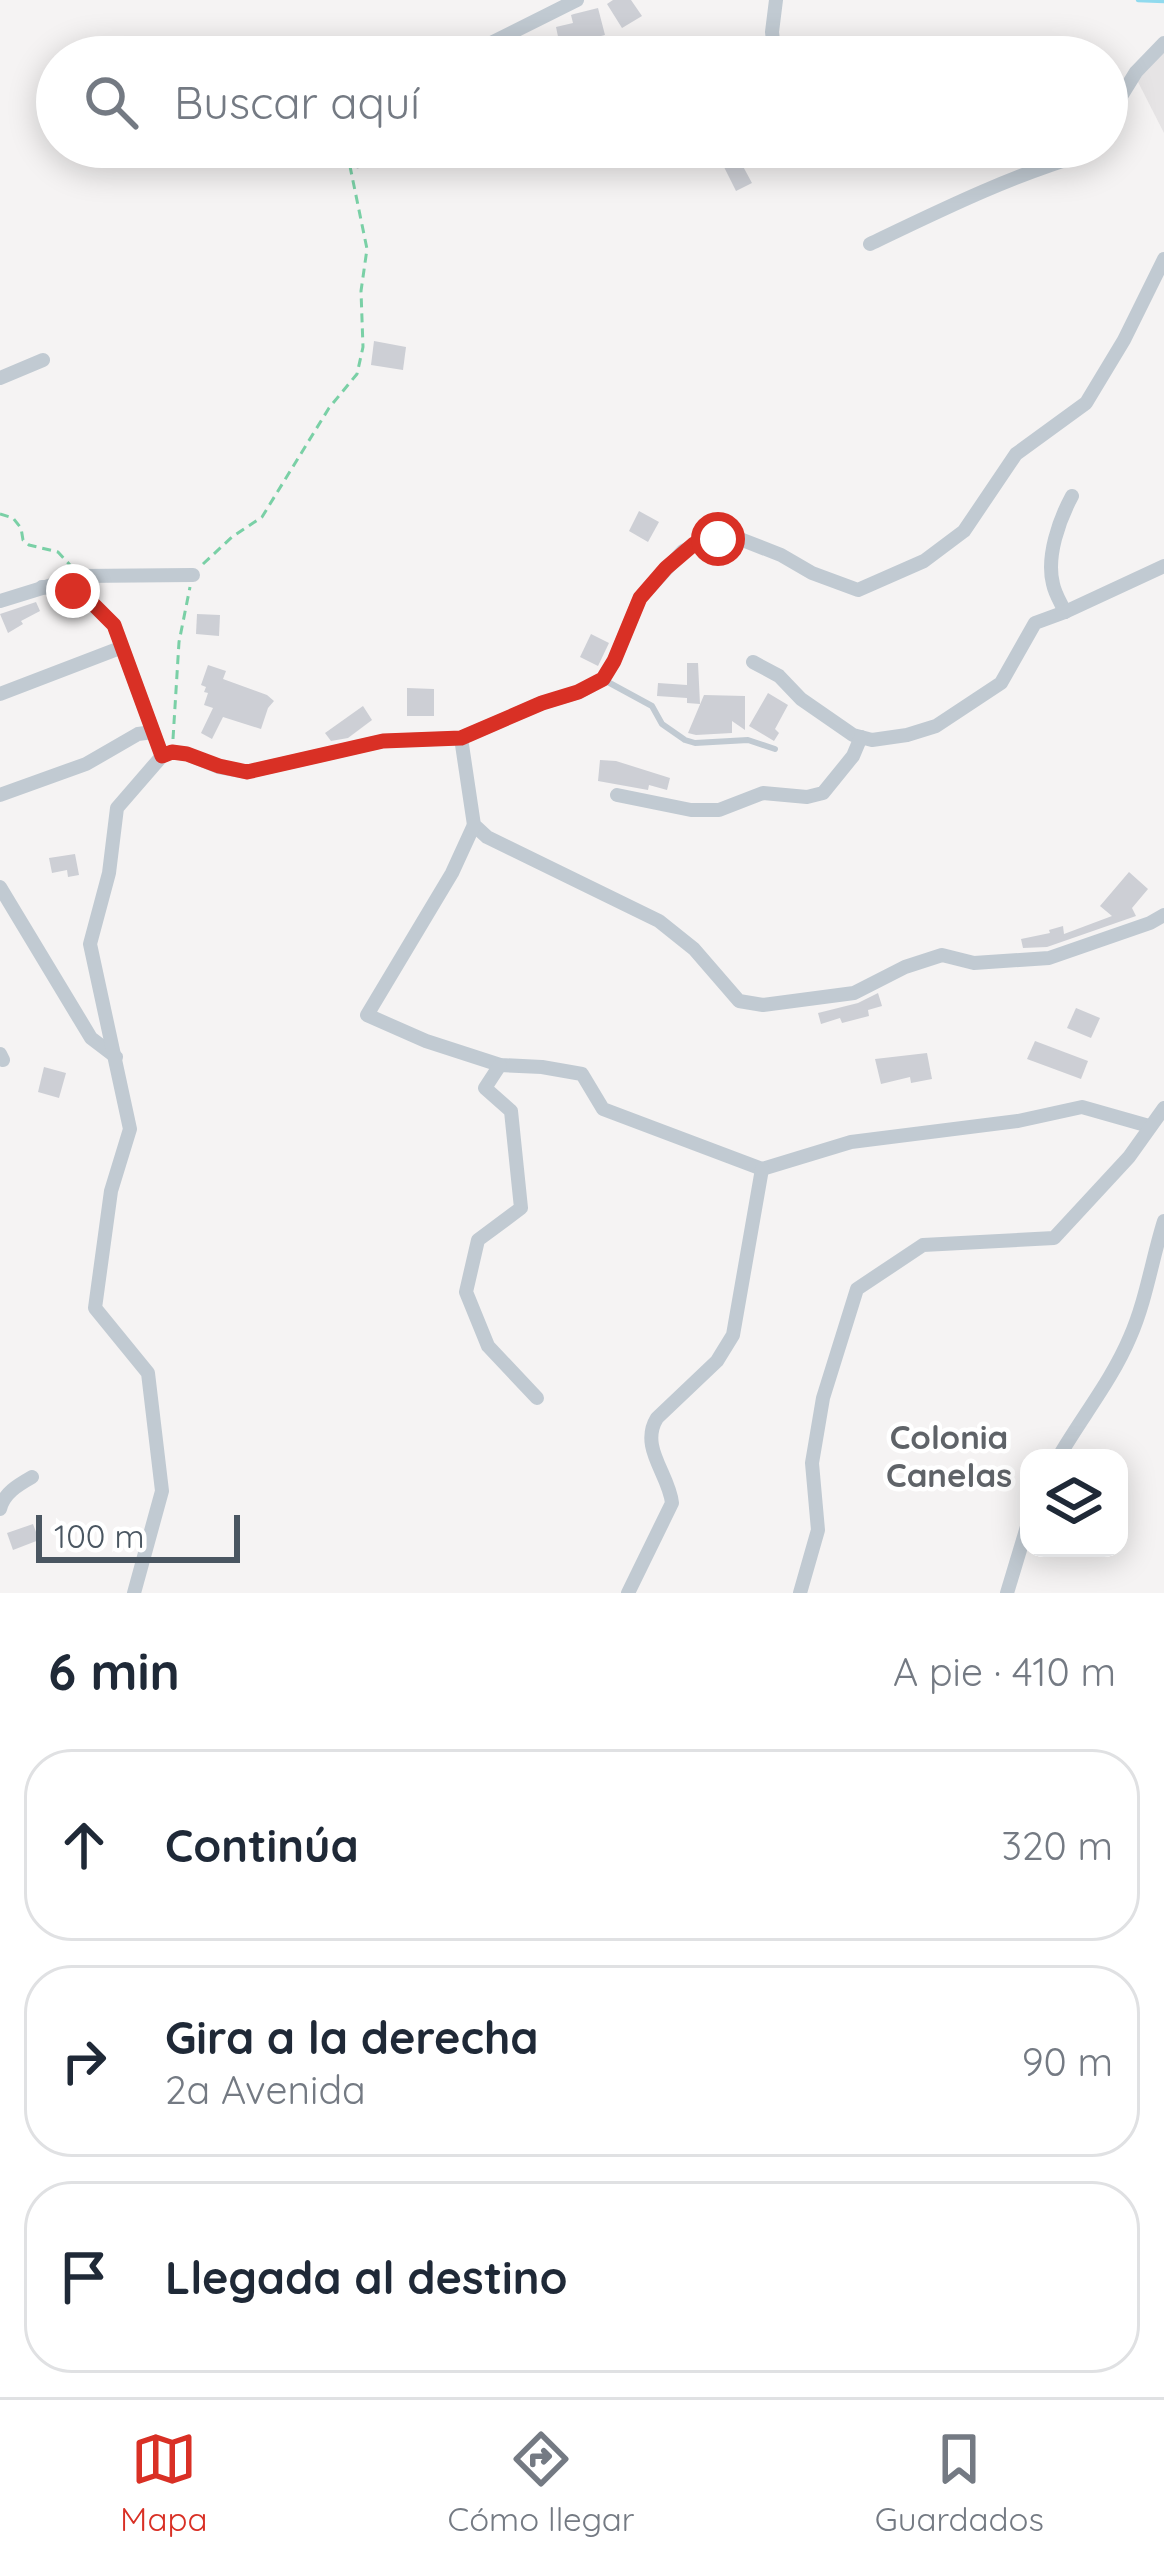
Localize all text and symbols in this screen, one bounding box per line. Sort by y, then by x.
search box [36,36,1128,168]
icon: search [78,69,144,135]
text: Buscar aquí [174,74,420,130]
route start [691,512,745,566]
route end [46,564,100,618]
district label: Colonia Canelas [886,1416,1012,1495]
map controls [1020,1449,1128,1557]
button: layers [1020,1449,1128,1557]
scale bar [36,1509,240,1562]
text: 100 m [54,1515,145,1556]
text: 6 min [48,1639,180,1703]
text: A pie · 410 m [893,1647,1116,1696]
icon: ahead [51,1812,117,1878]
text: Continúa [165,1817,359,1873]
text: 320 m [1002,1821,1113,1870]
text: Gira a la derecha [165,2009,539,2065]
icon: right [51,2028,117,2094]
text: 90 m [1022,2037,1113,2086]
text: 2a Avenida [165,2065,366,2114]
icon: arrive [51,2244,117,2310]
text: Llegada al destino [165,2249,568,2305]
tab: Mapa [120,2426,207,2539]
tab: Cómo llegar [448,2426,635,2539]
tab: Guardados [875,2426,1044,2539]

